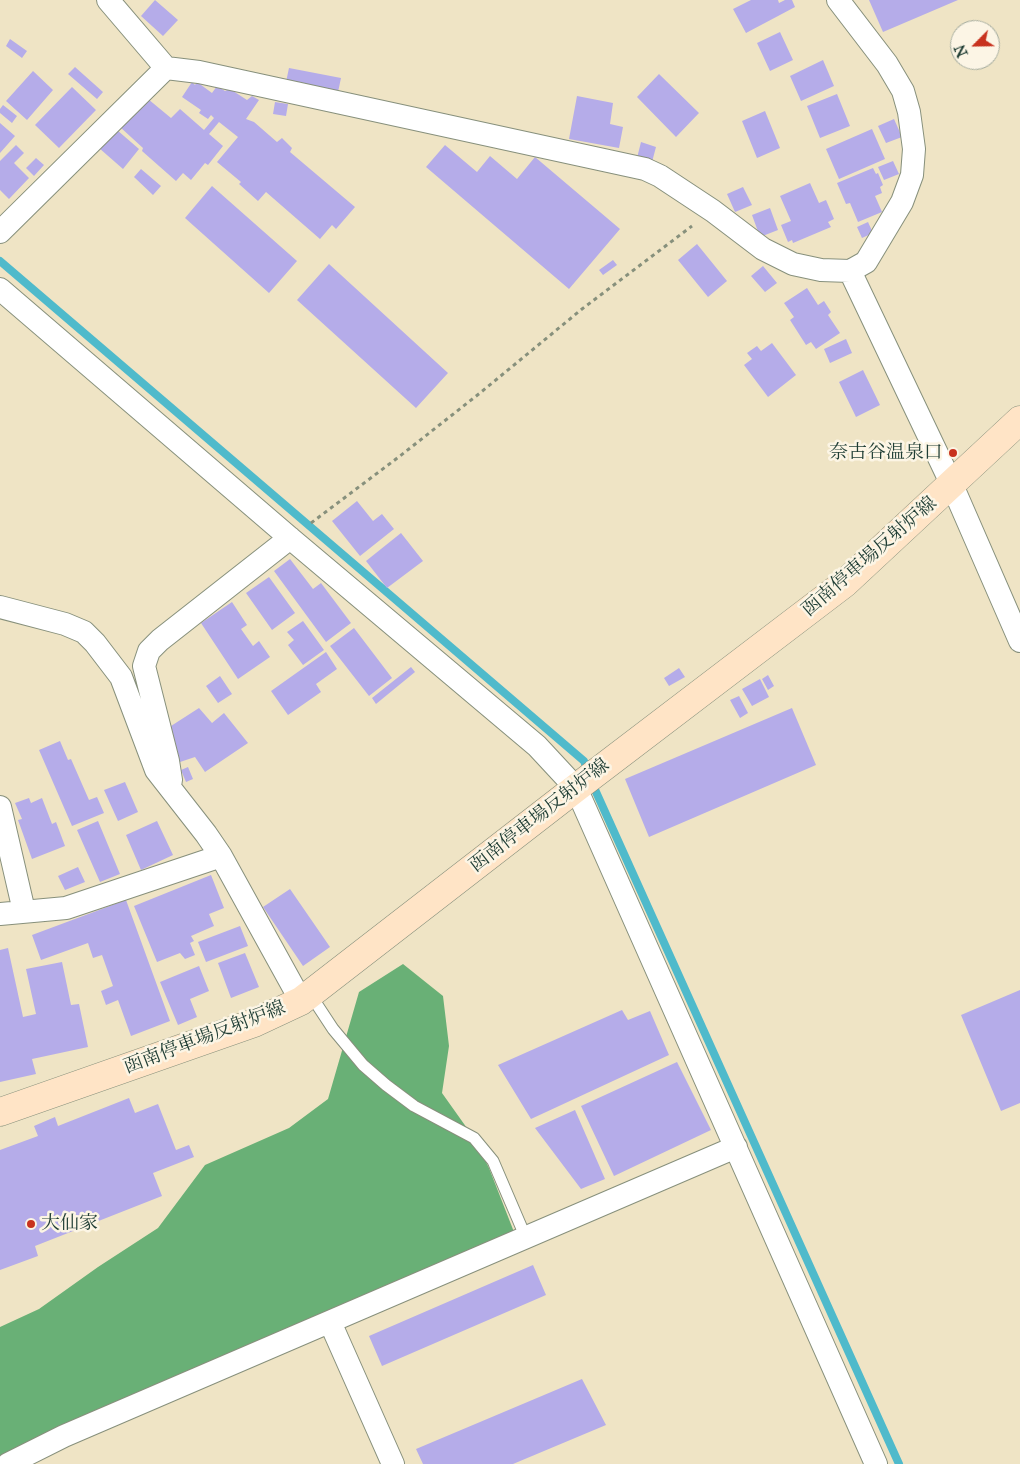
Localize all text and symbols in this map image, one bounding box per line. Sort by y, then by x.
north arrow [950,20,1000,70]
text: N [952,42,972,59]
place label: 奈古谷温泉口 [829,442,943,464]
marker: 奈古谷温泉口 [947,447,959,459]
street label: 函南停車場反射炉線 [798,492,942,622]
street label: 函南停車場反射炉線 [466,754,614,878]
street label: 函南停車場反射炉線 [121,997,289,1079]
place label: 大仙家 [41,1213,98,1235]
marker: 大仙家 [25,1218,37,1230]

